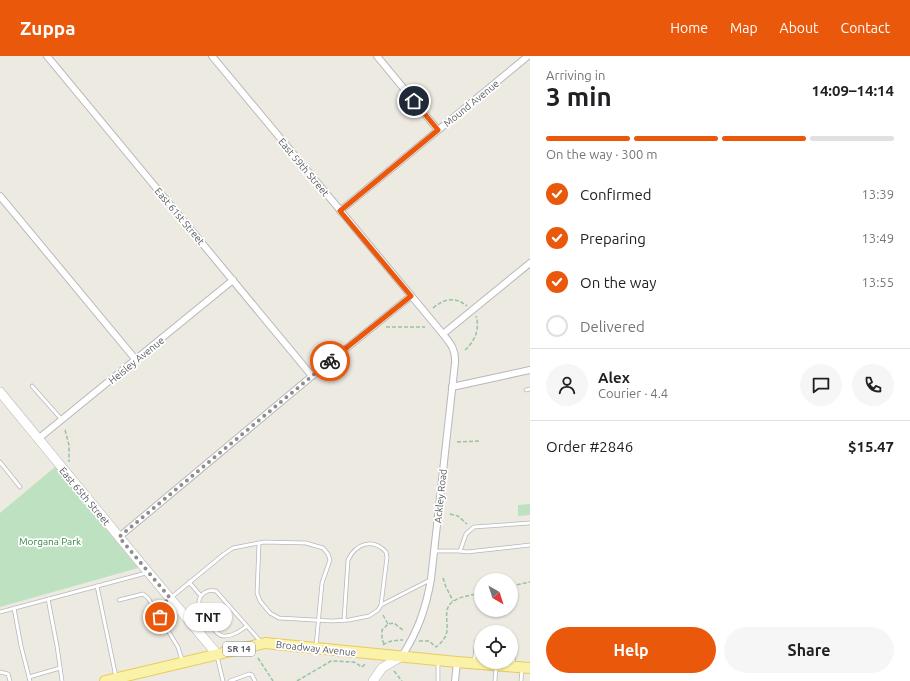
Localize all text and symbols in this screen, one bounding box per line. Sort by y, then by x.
text: Zuppa [20,17,76,39]
text: Home [670,20,708,36]
text: Map [730,20,758,36]
text: About [780,20,819,36]
text: Contact [841,20,890,36]
text: Arriving in [546,68,605,82]
street label: Mound Avenue [442,78,501,129]
text: 3 min [546,82,612,111]
text: 14:09–14:14 [811,82,894,99]
pin [397,84,431,118]
icon: home [403,90,425,112]
street label: East 59th Street [276,136,331,199]
text: On the way · 300 m [546,147,658,161]
icon: check [546,183,568,205]
street label: East 61st Street [153,186,207,247]
text: Confirmed [580,186,652,203]
text: 13:39 [861,187,894,201]
icon: check [546,227,568,249]
text: Preparing [580,230,646,247]
text: 13:49 [861,231,894,245]
icon: check [546,271,568,293]
text: On the way [580,274,656,291]
text: 13:55 [861,275,894,289]
text: Delivered [580,318,645,335]
street label: Heisley Avenue [106,335,166,386]
courier [310,341,350,381]
icon: bike [319,350,341,372]
button: person [546,364,588,406]
button: chat [800,364,842,406]
button: phone [852,364,894,406]
text: Alex [598,369,630,386]
text: Courier · 4.4 [598,386,668,400]
text: Order #2846 [546,438,633,455]
text: $15.47 [848,438,894,455]
street label: East 65th Street [57,465,112,528]
street label: Ackley Road [432,468,449,524]
park label: Morgana Park [19,536,81,547]
north arrow [474,573,518,617]
map controls [474,573,518,669]
pin [143,600,177,634]
callout: TNT [184,603,232,631]
icon: bag [149,606,171,628]
text: TNT [195,610,221,624]
button: locate [474,625,518,669]
button: Help [546,627,716,673]
button: Share [724,627,894,673]
street label: Broadway Avenue [275,639,357,658]
road number: SR 14 [223,642,255,656]

